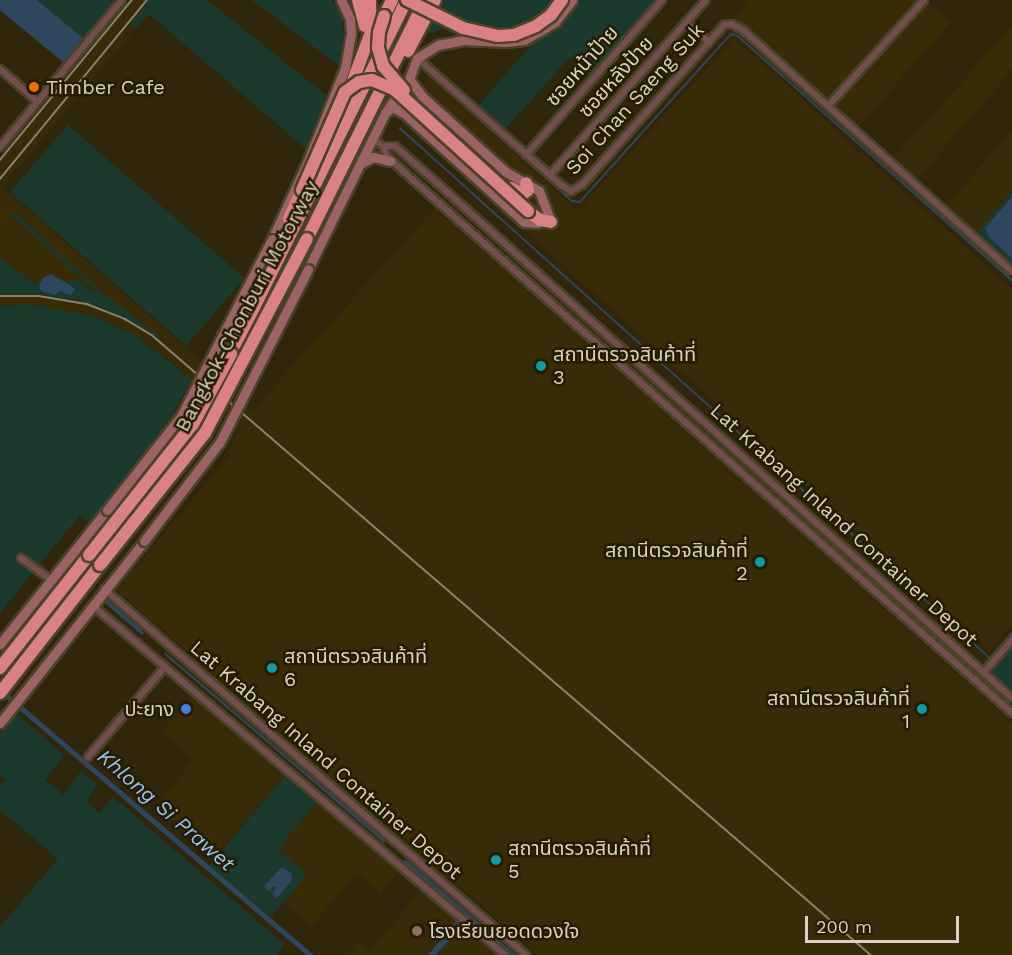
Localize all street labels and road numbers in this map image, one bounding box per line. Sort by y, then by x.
street label: Soi Chan Saeng Suk [561,18,709,180]
street label: ซอยหน้าป้าย [541,21,623,111]
street label: ซอยหลังป้าย [573,32,659,122]
street label: Bangkok-Chonburi Motorway [170,176,324,436]
street label: Lat Krabang Inland Container Depot [705,398,983,652]
street label: Lat Krabang Inland Container Depot [185,635,467,885]

